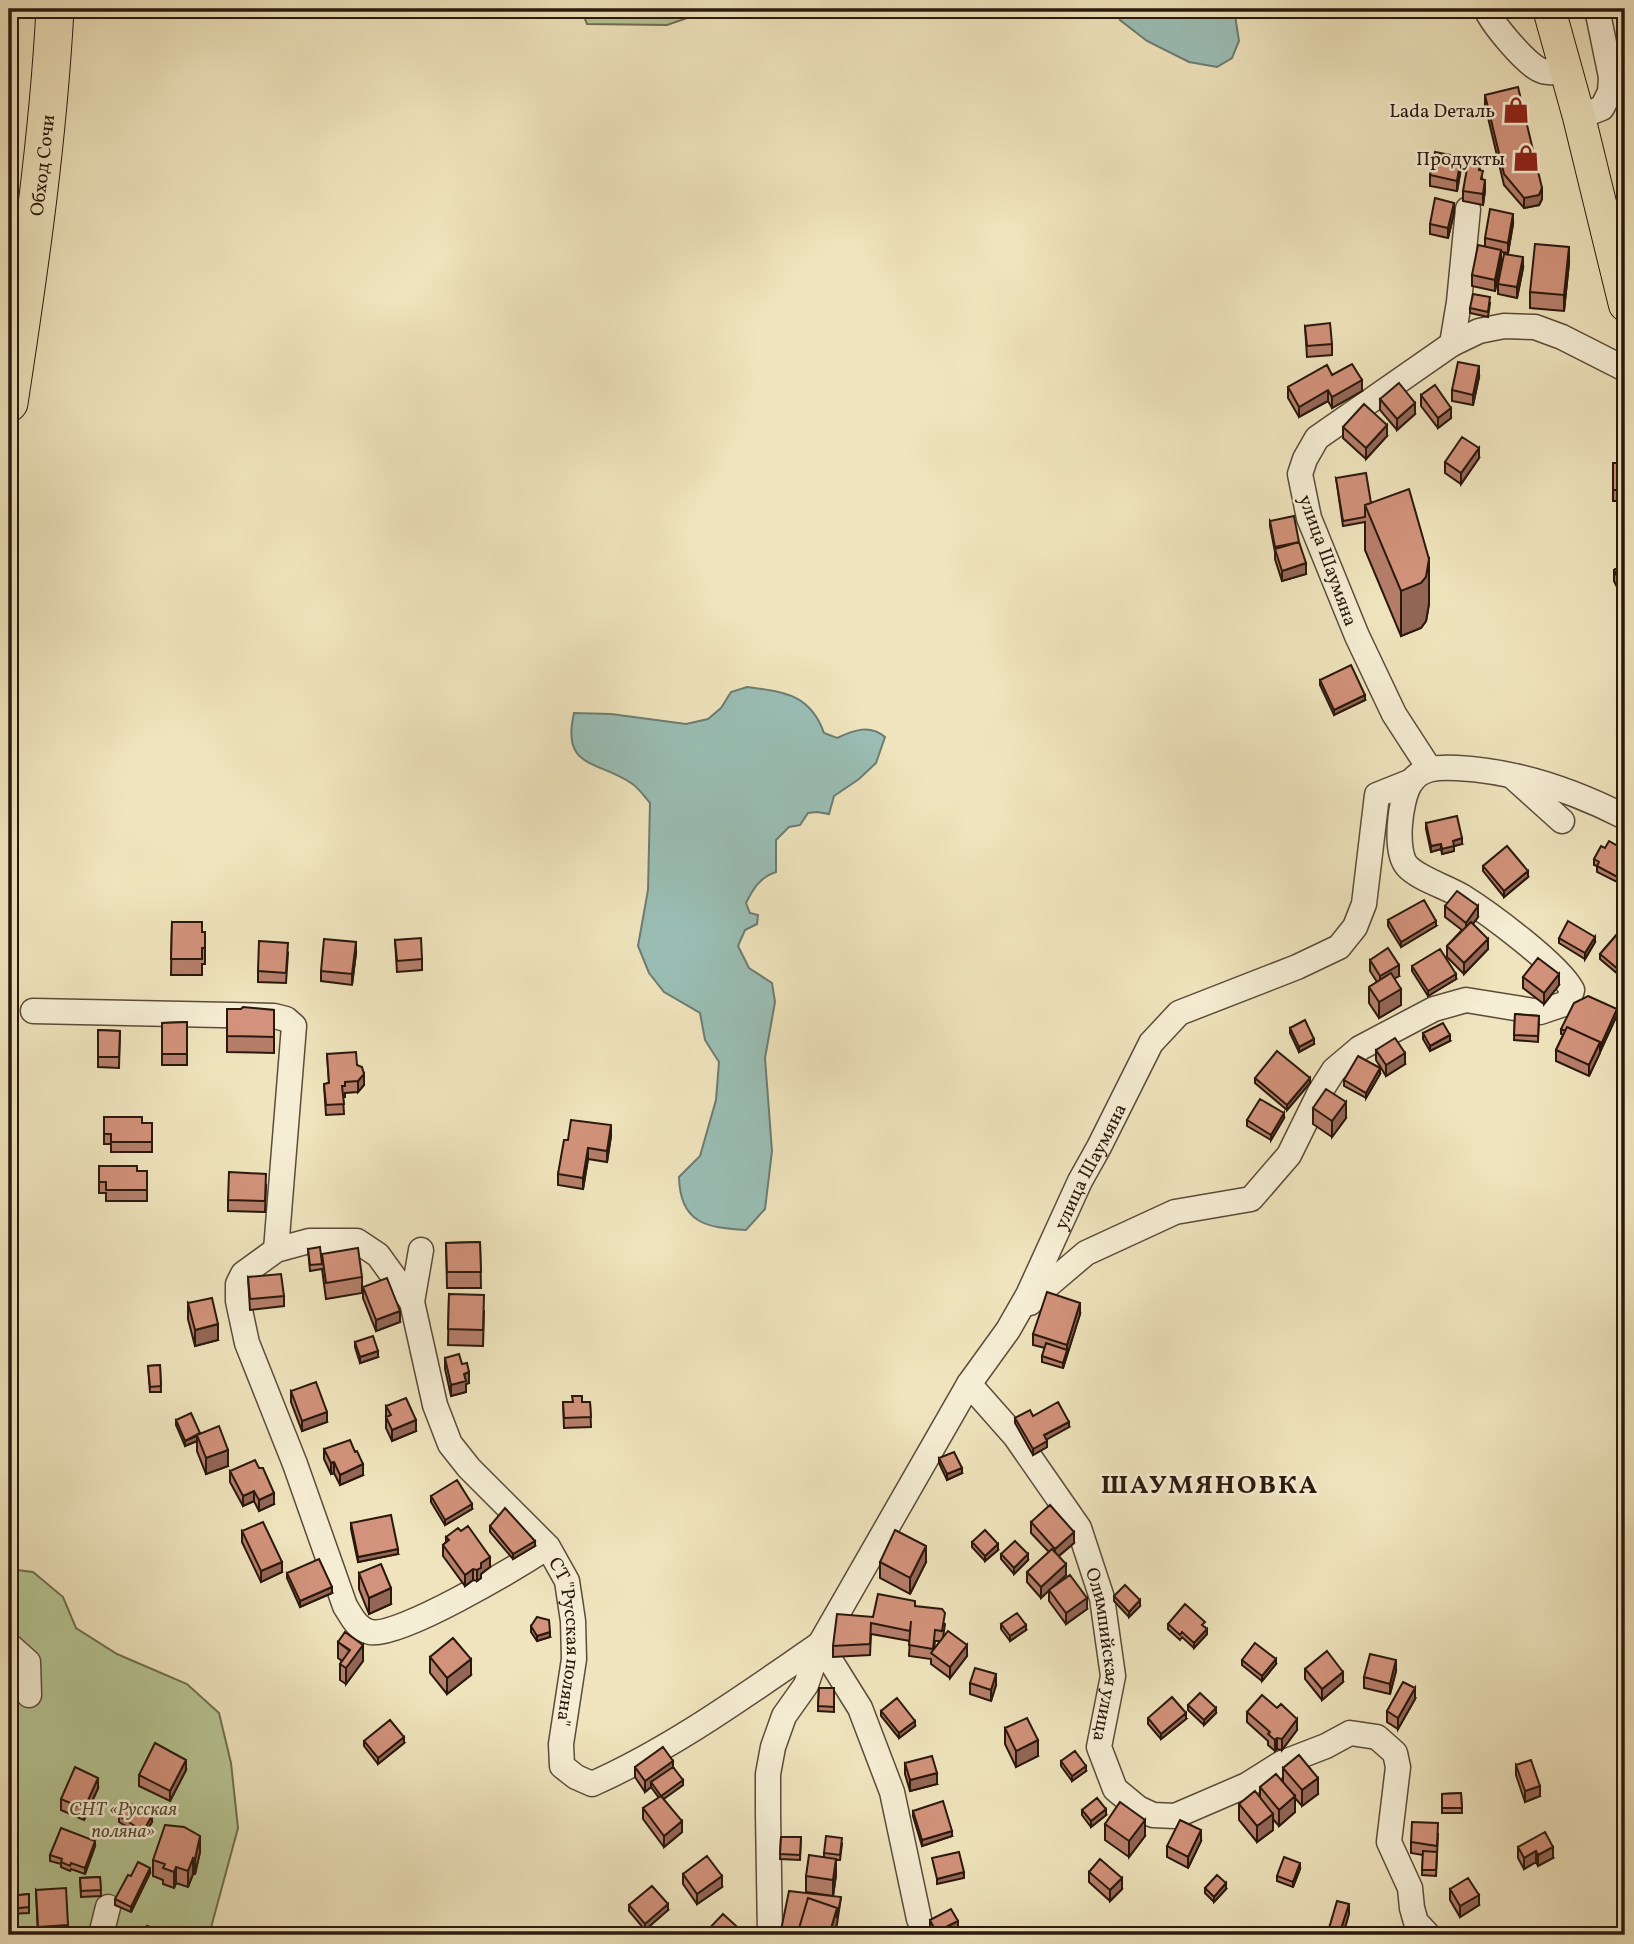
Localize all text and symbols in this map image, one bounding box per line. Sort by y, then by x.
shop icon: Lada Dеталь [1501,95,1531,125]
place label: Lada Dеталь [1389,99,1495,125]
street label: Обход Сочи [25,113,62,218]
shop icon: Продукты [1511,143,1541,173]
place label: Продукты [1416,147,1505,173]
street label: улица Шаумяна [1291,491,1363,630]
street label: улица Шаумяна [1049,1099,1134,1234]
district label: ШАУМЯНОВКА [1101,1468,1319,1504]
street label: СТ "Русская поляна" [541,1553,585,1728]
street label: Олимпийская улица [1078,1564,1124,1744]
park label: СНТ «Русская поляна» [69,1797,177,1845]

